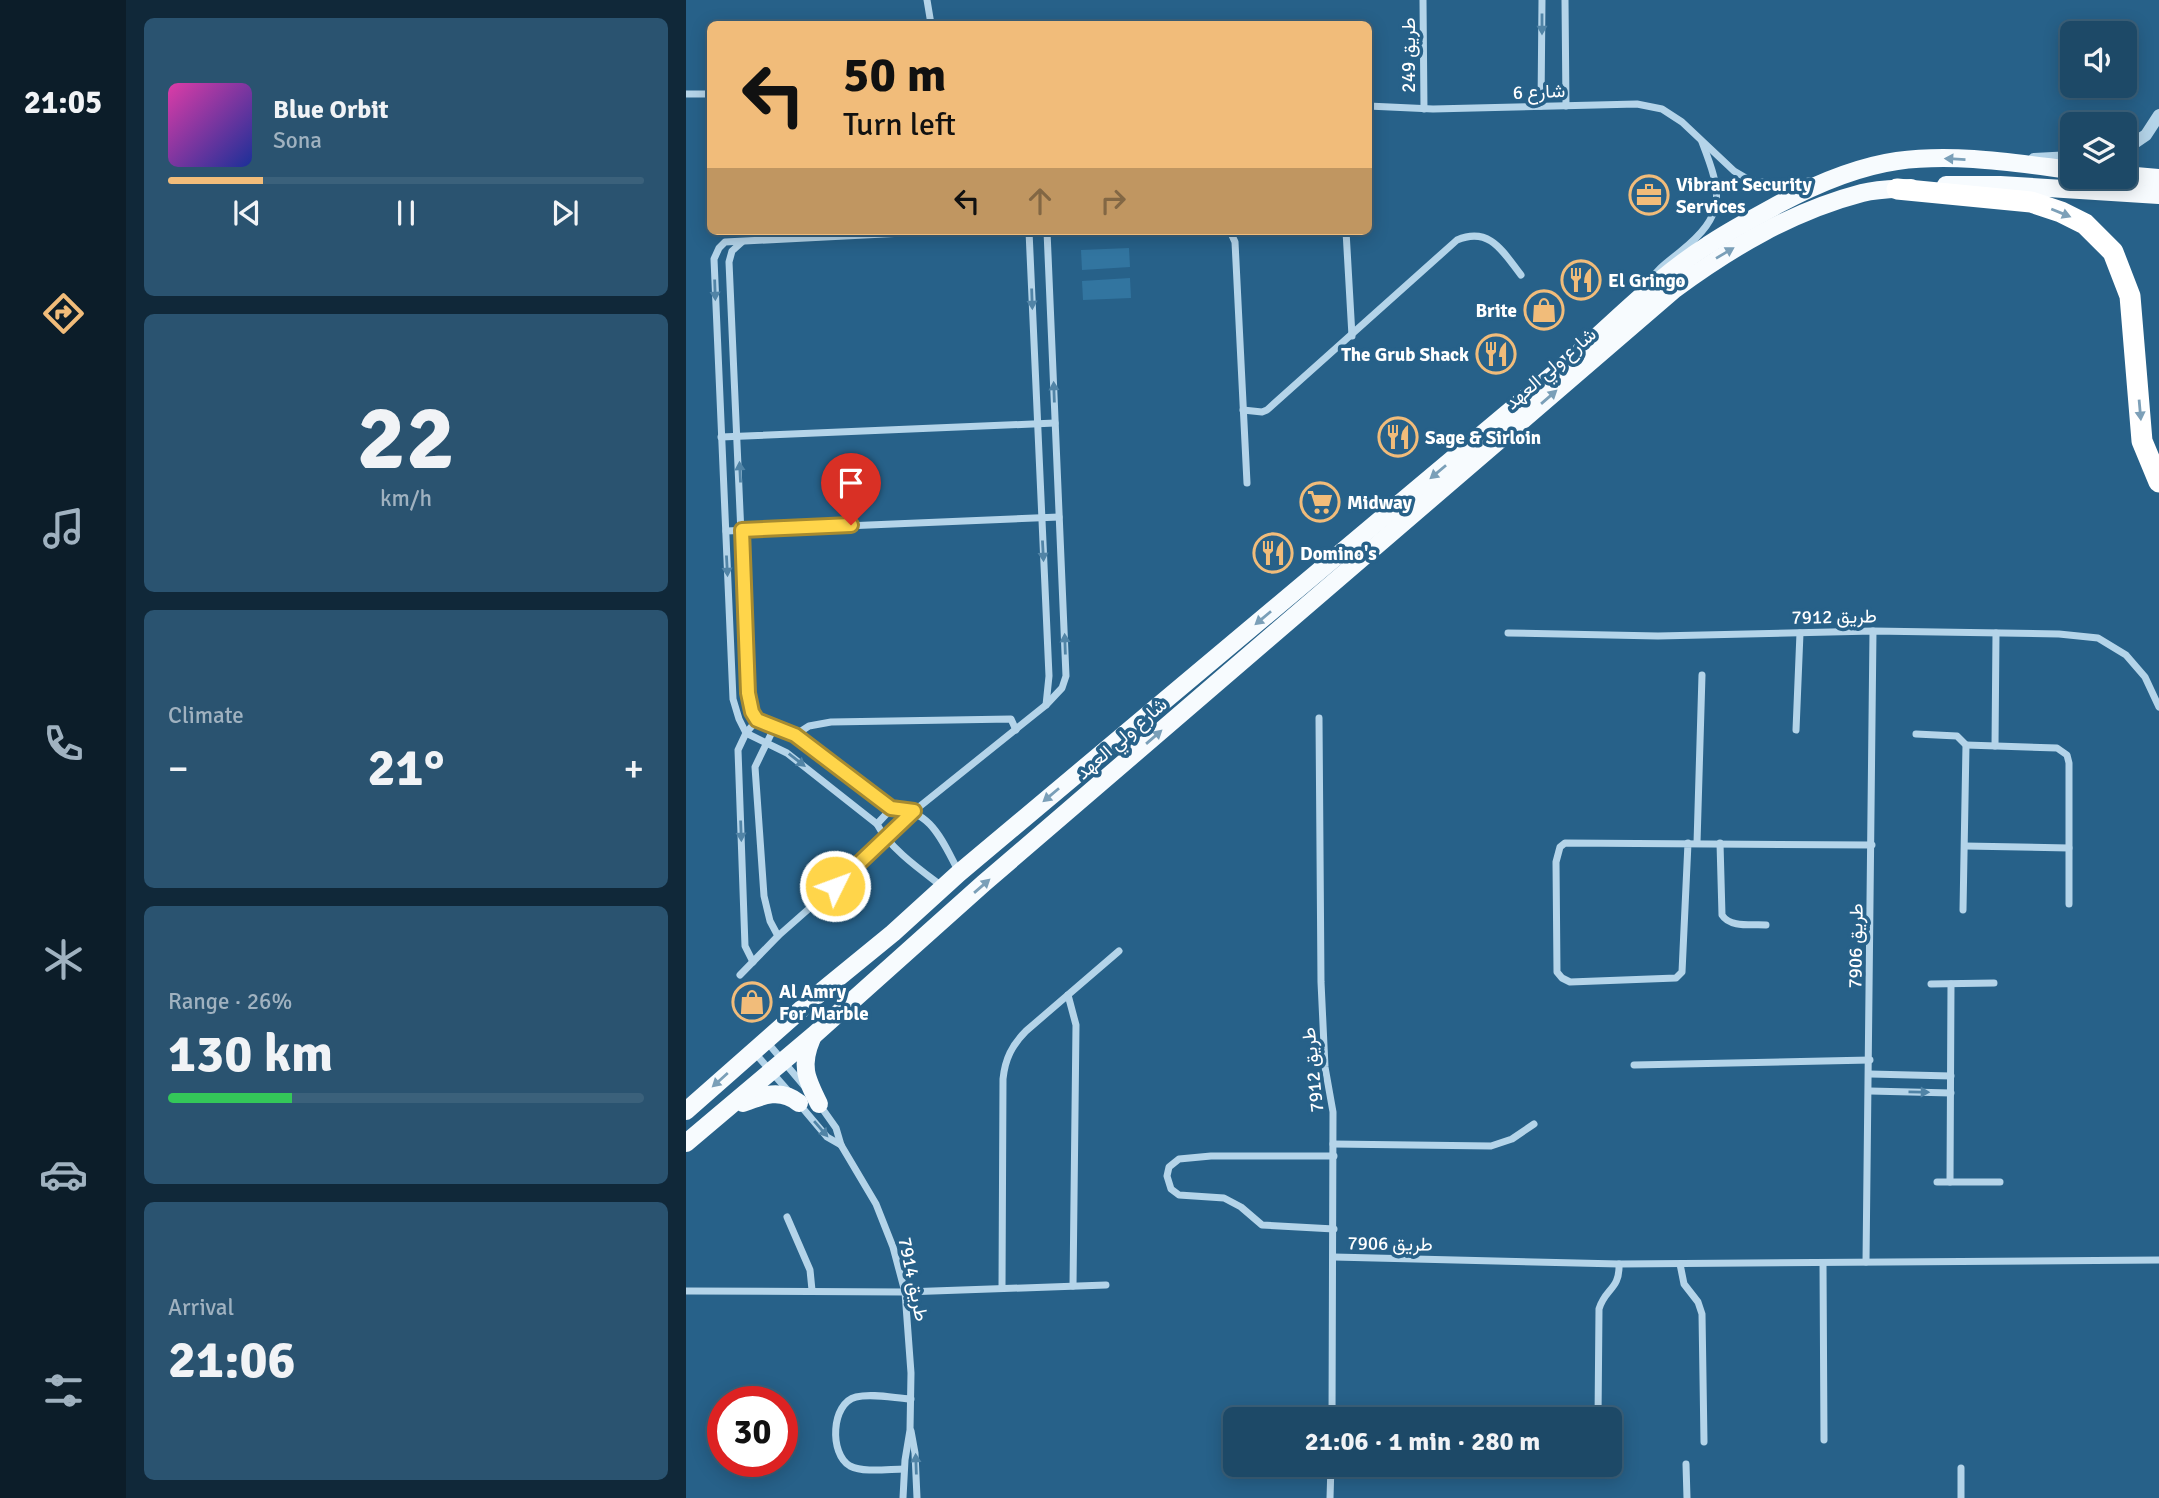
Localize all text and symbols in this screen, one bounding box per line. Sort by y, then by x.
one-way arrow [1536,13,1548,35]
street label: طريق 249 [1397,17,1421,93]
map controls [2060,21,2137,189]
button: sound [2060,21,2137,98]
text: 50 m [843,45,946,105]
icon: left [728,49,819,140]
street label: شارع 6 [1512,79,1566,105]
text: 21:05 [24,83,102,122]
text: Blue Orbit [273,94,389,126]
text: Turn left [843,105,956,144]
button: layers [2060,112,2137,189]
text: Sona [273,126,322,155]
one-way arrow [1944,153,1966,164]
place label: Vibrant Security Services [1676,173,1812,219]
office icon: Vibrant Security Services [1628,174,1670,216]
icon: left [948,182,986,220]
icon: ahead [1021,182,1059,220]
icon: right [1094,182,1132,220]
icon: previous [228,194,266,232]
icon: pause [387,194,425,232]
icon: next [546,194,584,232]
one-way arrow [2051,208,2072,219]
one-way arrow [1716,247,1735,260]
restaurant icon: El Gringo [1560,259,1602,301]
place label: El Gringo [1608,269,1686,293]
one-way arrow [710,279,721,301]
one-way arrow [1026,288,1037,310]
icon: directions [39,289,88,338]
shop icon: Brite [1523,289,1565,331]
place label: Brite [1476,299,1517,323]
street label: شارع ولي العهد [1500,323,1603,417]
restaurant icon: The Grub Shack [1475,333,1517,375]
place label: The Grub Shack [1341,343,1469,367]
one-way arrow [1048,381,1059,403]
text: 22 [357,382,455,495]
one-way arrow [1540,389,1558,405]
one-way arrow [2135,399,2146,421]
restaurant icon: Sage & Sirloin [1377,416,1419,458]
place label: Sage & Sirloin [1425,426,1541,450]
pin [821,453,881,525]
one-way arrow [734,461,745,483]
icon: arrive [832,464,870,502]
one-way arrow [1429,464,1447,479]
supermarket icon: Midway [1299,481,1341,523]
text: km/h [380,484,432,513]
place label: Midway [1347,491,1413,515]
icon: music [39,504,88,553]
restaurant icon: Domino's [1252,532,1294,574]
one-way arrow [1037,540,1048,562]
place label: Domino's [1300,542,1377,566]
one-way arrow [722,555,733,577]
street label: طريق 7912 [1791,604,1877,630]
one-way arrow [1255,610,1273,625]
one-way arrow [1059,633,1070,655]
street label: شارع ولي العهد [1071,693,1174,787]
text: Climate [168,701,244,730]
icon: phone [39,719,88,768]
one-way arrow [1145,729,1163,745]
text: 21° [368,736,444,800]
text: − [168,745,189,792]
text: + [623,745,644,792]
one-way arrow [787,753,805,768]
one-way arrow [1043,787,1060,802]
one-way arrow [735,820,746,842]
position arrow [798,849,872,923]
one-way arrow [973,878,990,894]
street label: طريق 7906 [1843,903,1869,989]
icon: climate [39,935,88,984]
place label: Al Amry For Marble [779,980,869,1026]
shop icon: Al Amry For Marble [731,981,773,1023]
text: Range · 26% [168,987,292,1016]
text: 130 km [168,1022,333,1086]
street label: طريق 7912 [1297,1026,1329,1114]
one-way arrow [711,1072,728,1088]
one-way arrow [1908,1087,1930,1098]
one-way arrow [813,1120,829,1138]
icon: car [39,1150,88,1199]
street label: طريق 7906 [1347,1231,1433,1257]
street label: طريق 7914 [892,1235,934,1324]
text: Arrival [168,1293,234,1322]
text: 21:06 [168,1328,296,1392]
icon: filters [39,1366,88,1415]
speed limit sign: 30 [707,1386,798,1477]
text: 21:06 · 1 min · 280 m [1305,1426,1540,1458]
one-way arrow [910,1453,921,1475]

